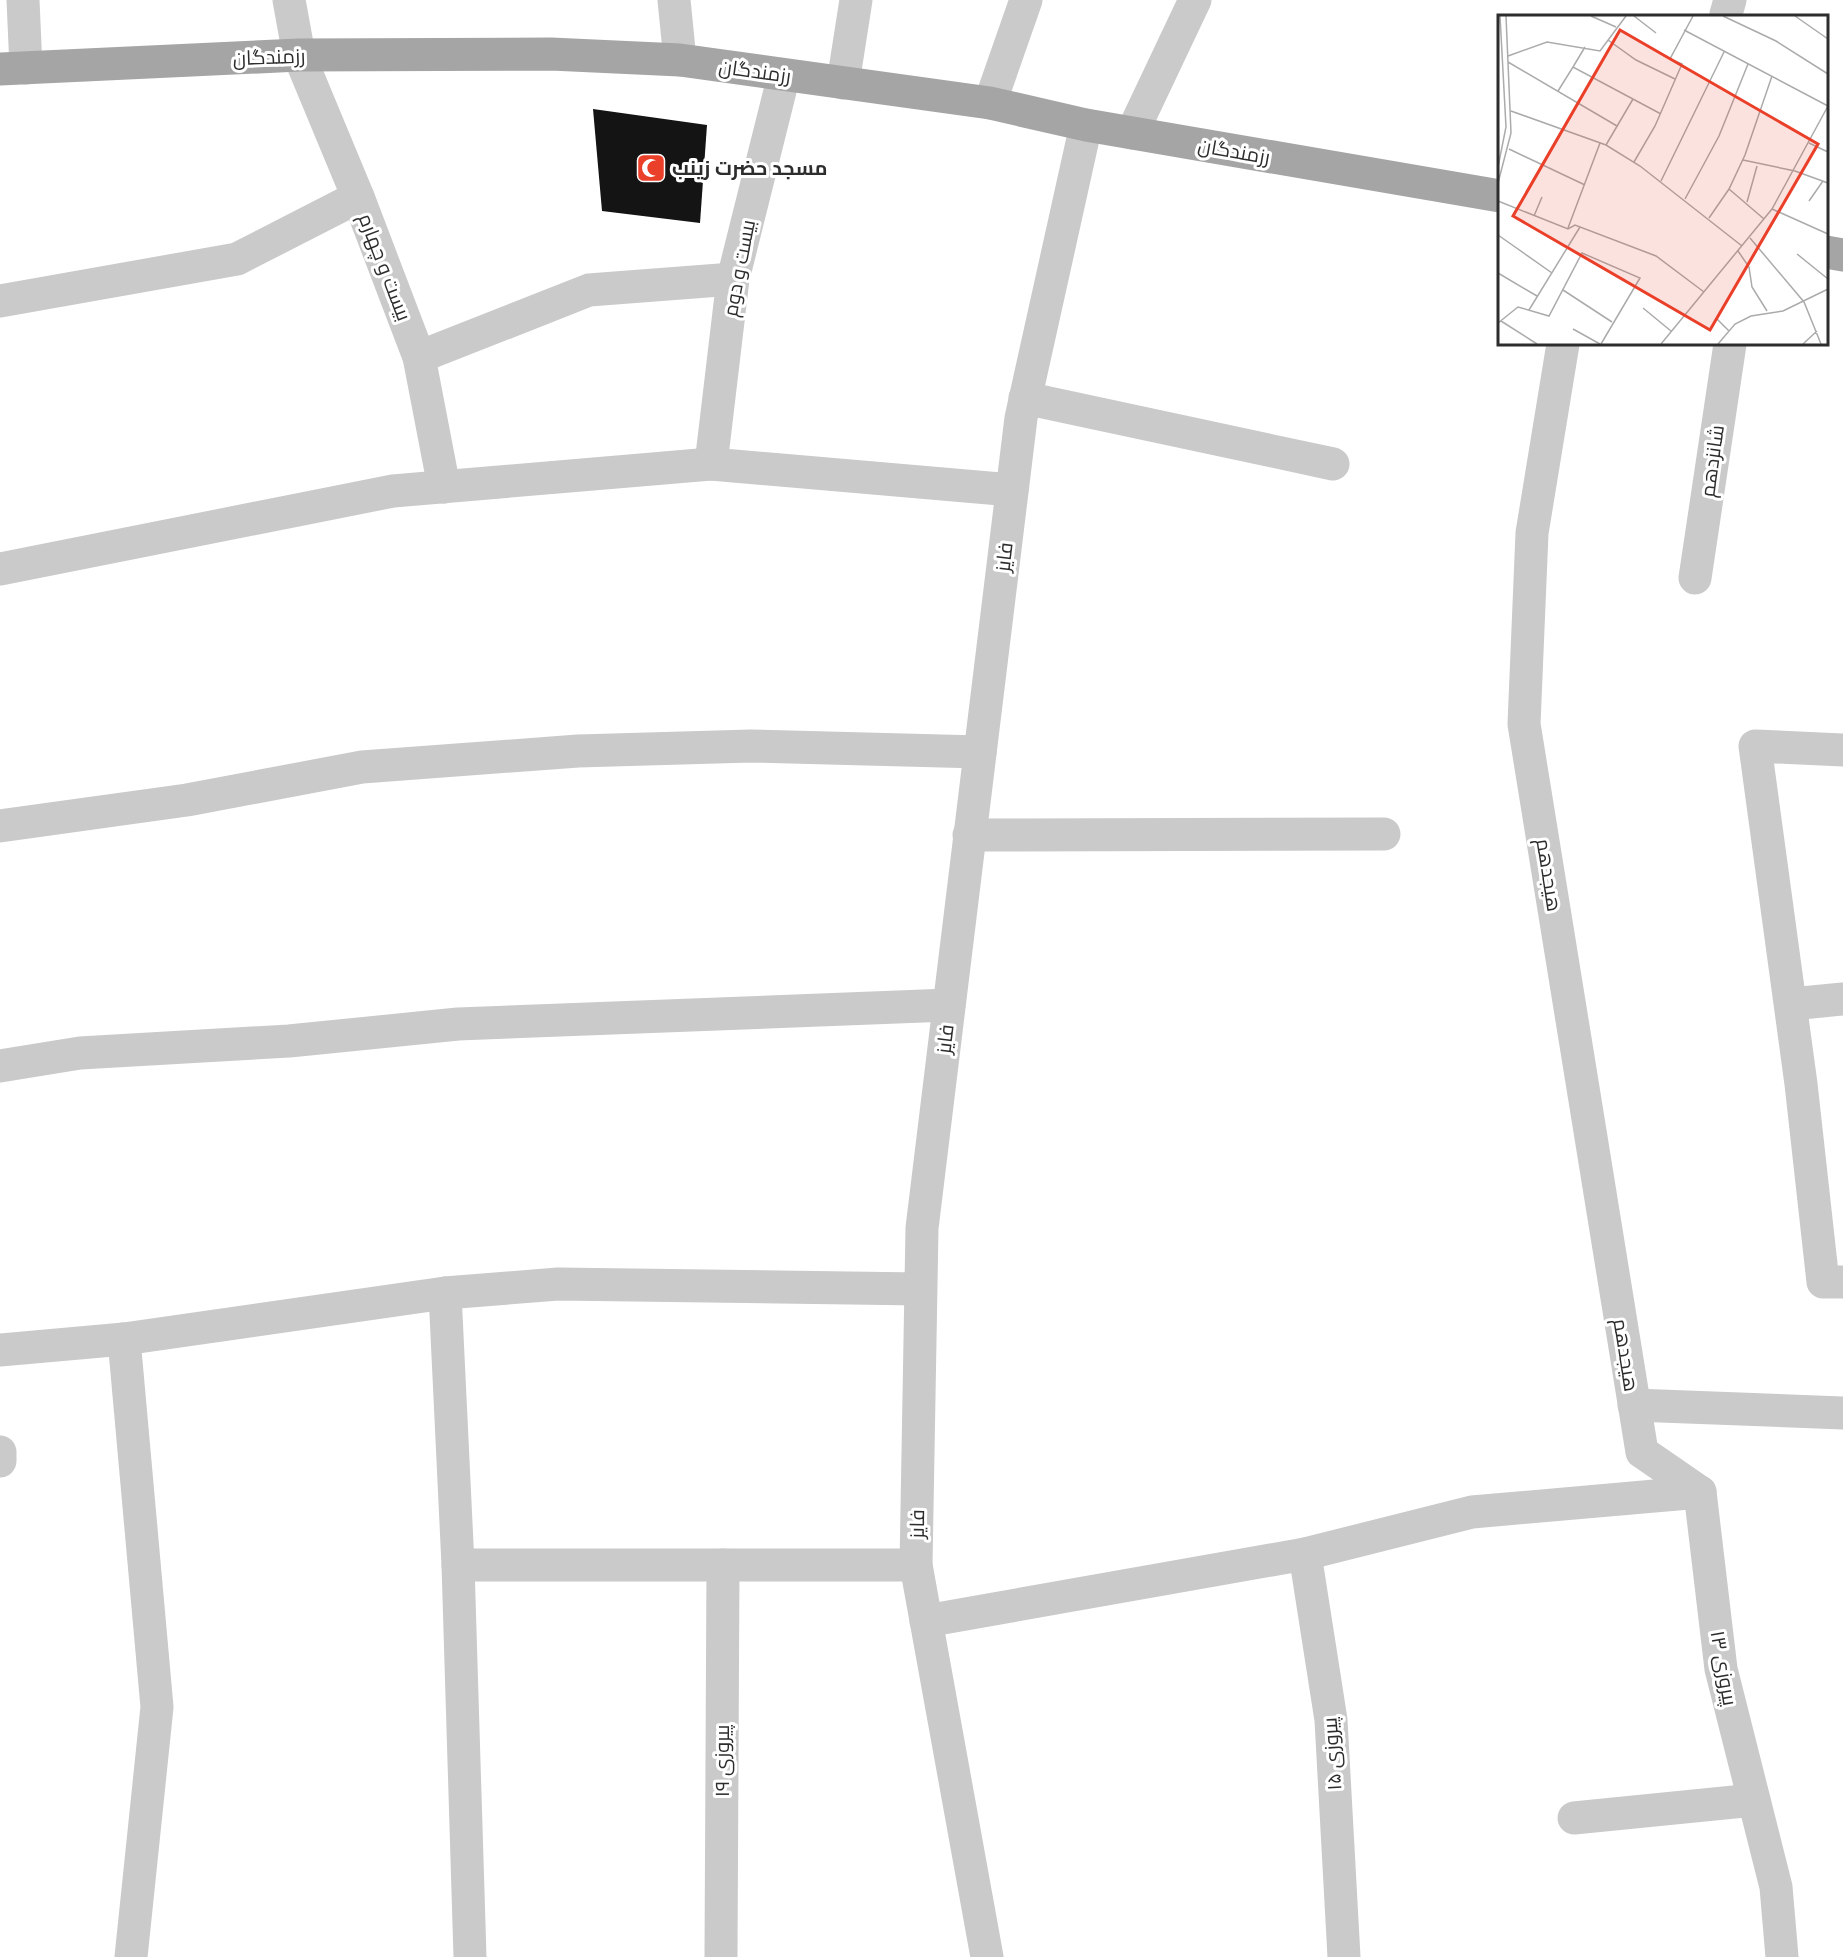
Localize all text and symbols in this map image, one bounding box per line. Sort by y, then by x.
inset map [1498,15,1828,345]
street label: رزمندگان [232,42,306,71]
street label: رزمندگان [717,52,793,89]
street label: رزمندگان [1196,131,1272,170]
mosque icon: مسجد حضرت زینب [635,152,667,184]
place label: مسجد حضرت زینب [672,154,828,181]
street label: بیست و چهارم [352,209,418,325]
street label: بیست و دوم [716,217,762,319]
street label: شانزدهم [1693,423,1731,499]
street label: فایز [988,541,1019,574]
street label: هیجدهم [1529,836,1569,914]
street label: فایز [929,1023,960,1056]
street label: هیجدهم [1606,1316,1646,1394]
street label: فایز [903,1509,930,1540]
street label: پیروزی ۱۳ [1705,1628,1744,1708]
street label: پیروزی ۱۵ [1315,1716,1348,1791]
street label: پیروزی ۱۹ [708,1724,735,1797]

